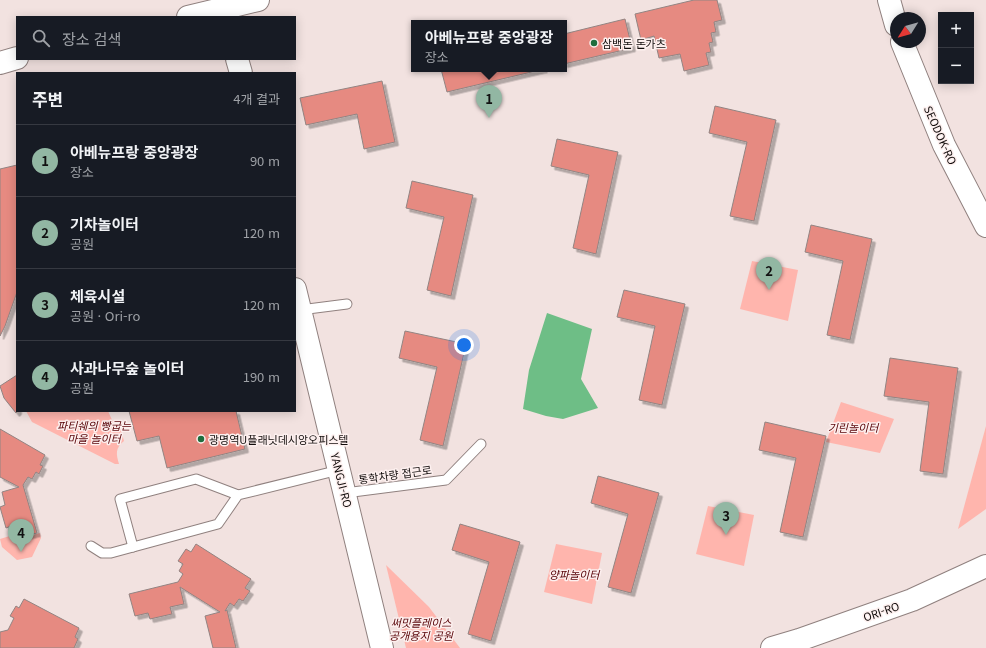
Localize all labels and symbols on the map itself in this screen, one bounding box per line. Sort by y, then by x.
north arrow [890,12,926,48]
place label: 삼백돈 돈가츠 [602,35,666,51]
marker: 삼백돈 돈가츠 [589,38,599,48]
pin: 1 [476,85,502,118]
street label: SEODOK-RO [921,103,961,167]
pin: 2 [756,257,782,290]
your location [454,335,474,355]
park label: 파티쉐의 빵굽는 마을 놀이터 [57,417,132,446]
park label: 기린놀이터 [828,419,880,435]
place label: 광명역U플래닛데시앙오피스텔 [209,431,349,447]
marker: 광명역U플래닛데시앙오피스텔 [196,434,206,444]
street label: YANGJI-RO [327,450,357,509]
street label: 통학차량 접근로 [357,461,433,487]
pin: 3 [713,502,739,535]
pin: 4 [8,519,34,552]
park label: 양파놀이터 [549,566,601,582]
street label: ORI-RO [861,597,901,625]
park label: 써밋플레이스 공개용지 공원 [389,614,454,643]

